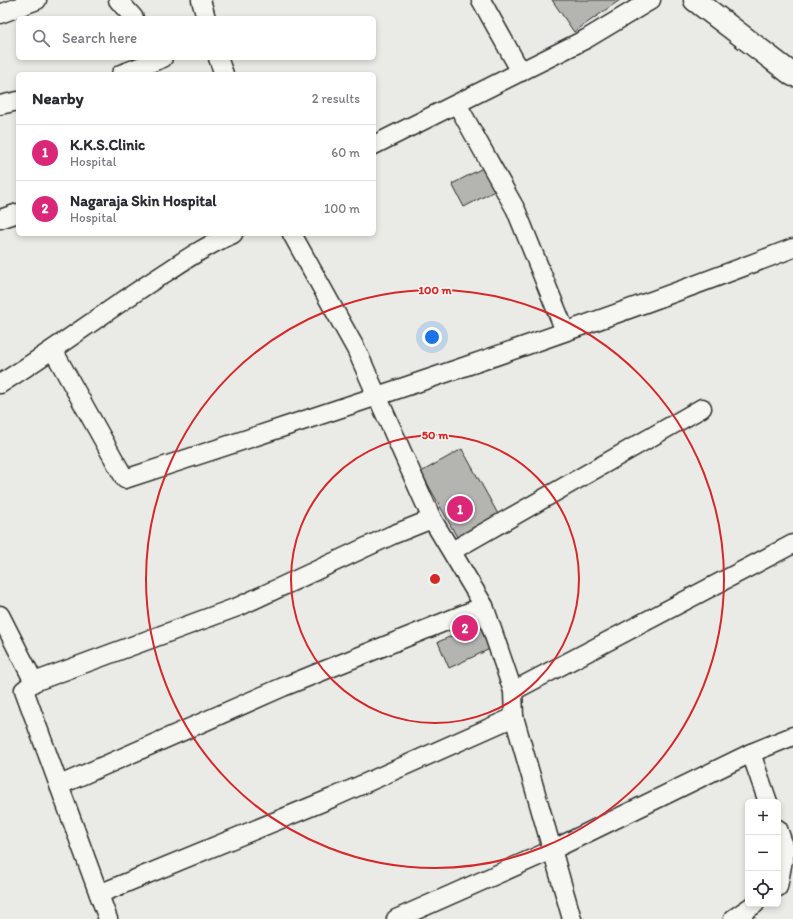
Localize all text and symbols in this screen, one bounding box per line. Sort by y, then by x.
search box [16,16,376,60]
icon: search [30,27,52,49]
text: Search here [62,29,137,47]
text: Nearby [32,88,84,108]
text: 2 results [312,91,360,106]
text: K.K.S.Clinic [70,136,145,154]
text: 1 [42,145,48,160]
text: 60 m [331,145,360,160]
text: Hospital [70,154,117,169]
text: Nagaraja Skin Hospital [70,192,217,210]
text: 2 [42,201,48,216]
text: 100 m [324,201,360,216]
text: Hospital [70,210,117,225]
text: 100 m [418,283,452,297]
your location [422,327,442,347]
text: 50 m [422,428,449,442]
pin: 1 [447,494,473,524]
centre of rings [428,572,442,586]
pin: 2 [452,613,478,643]
map controls [745,799,781,907]
button: + [745,799,781,835]
button: − [745,835,781,871]
button: locate [745,871,781,907]

